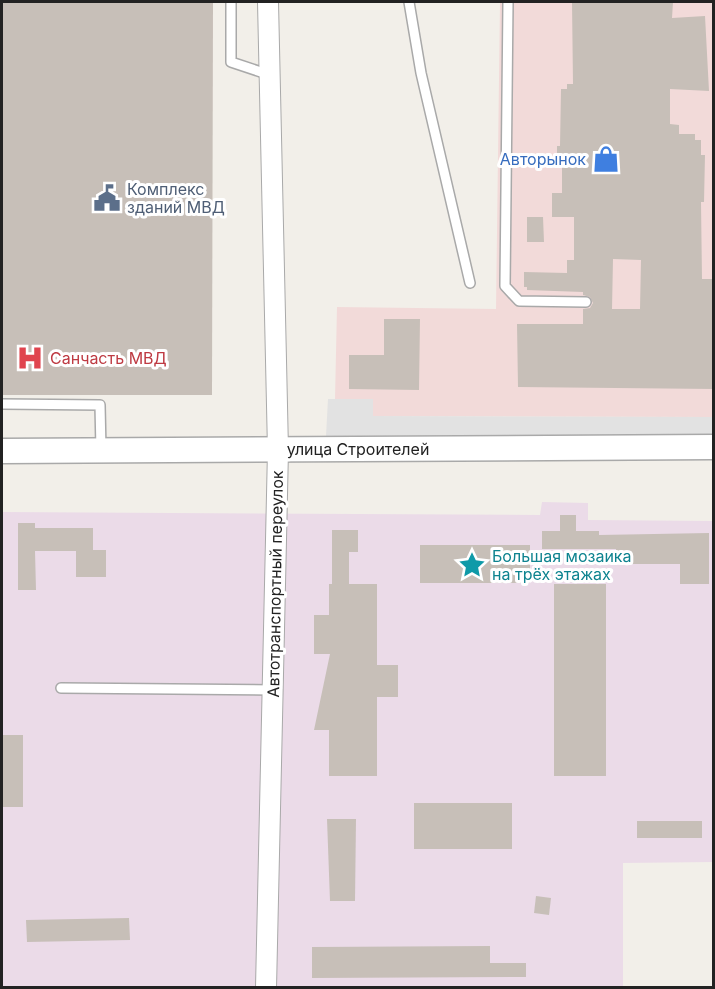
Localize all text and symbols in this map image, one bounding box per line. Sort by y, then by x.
shop icon: Авторынок [591,144,621,174]
place label: Авторынок [500,149,586,169]
place label: Комплекс зданий МВД [127,179,225,217]
public building icon: Комплекс зданий МВД [92,183,122,213]
hospital icon: Санчасть МВД [15,343,45,373]
place label: Санчасть МВД [50,348,167,368]
street label: улица Строителей [287,439,429,459]
street label: Автотранспортный переулок [263,470,287,698]
place label: Большая мозаика на трёх этажах [492,546,632,584]
place icon: Большая мозаика на трёх этажах [457,550,487,580]

